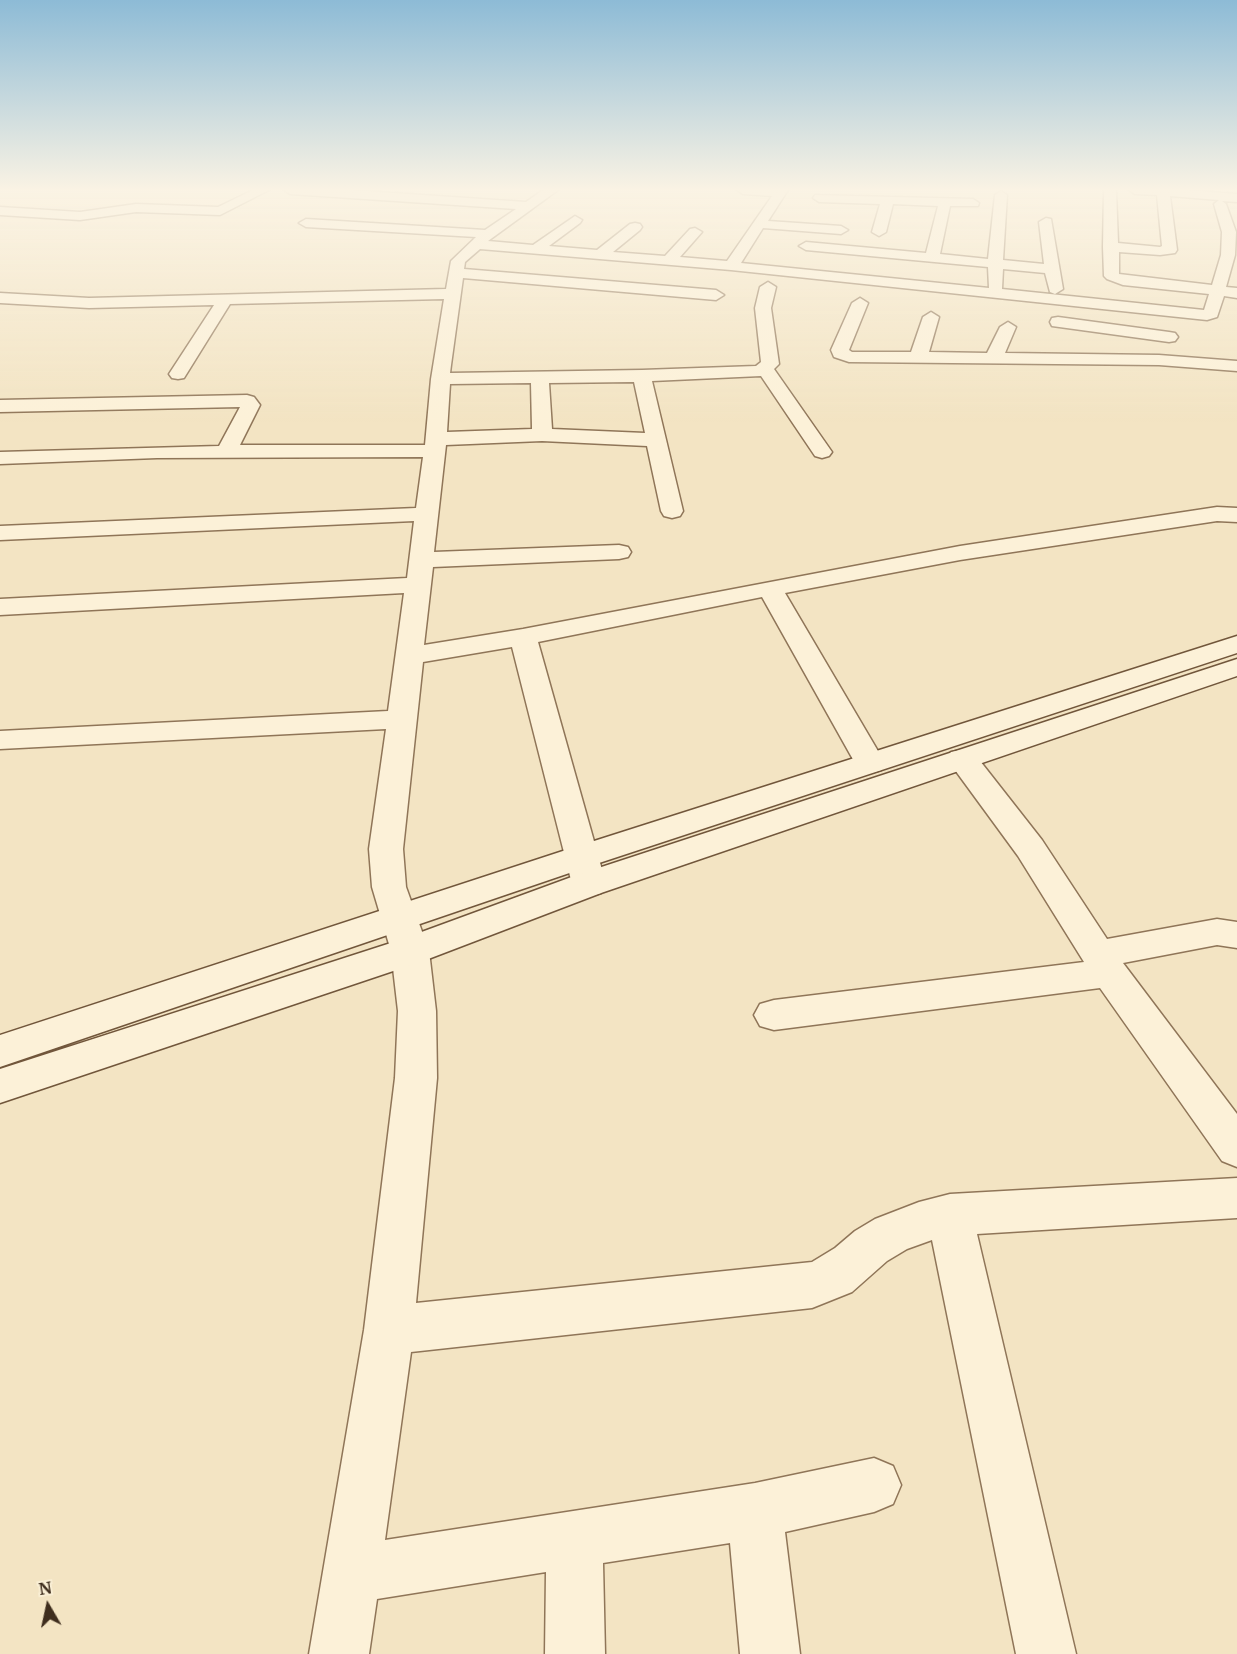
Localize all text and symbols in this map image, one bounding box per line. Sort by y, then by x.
north arrow [18,1576,78,1636]
text: N [37,1577,53,1599]

